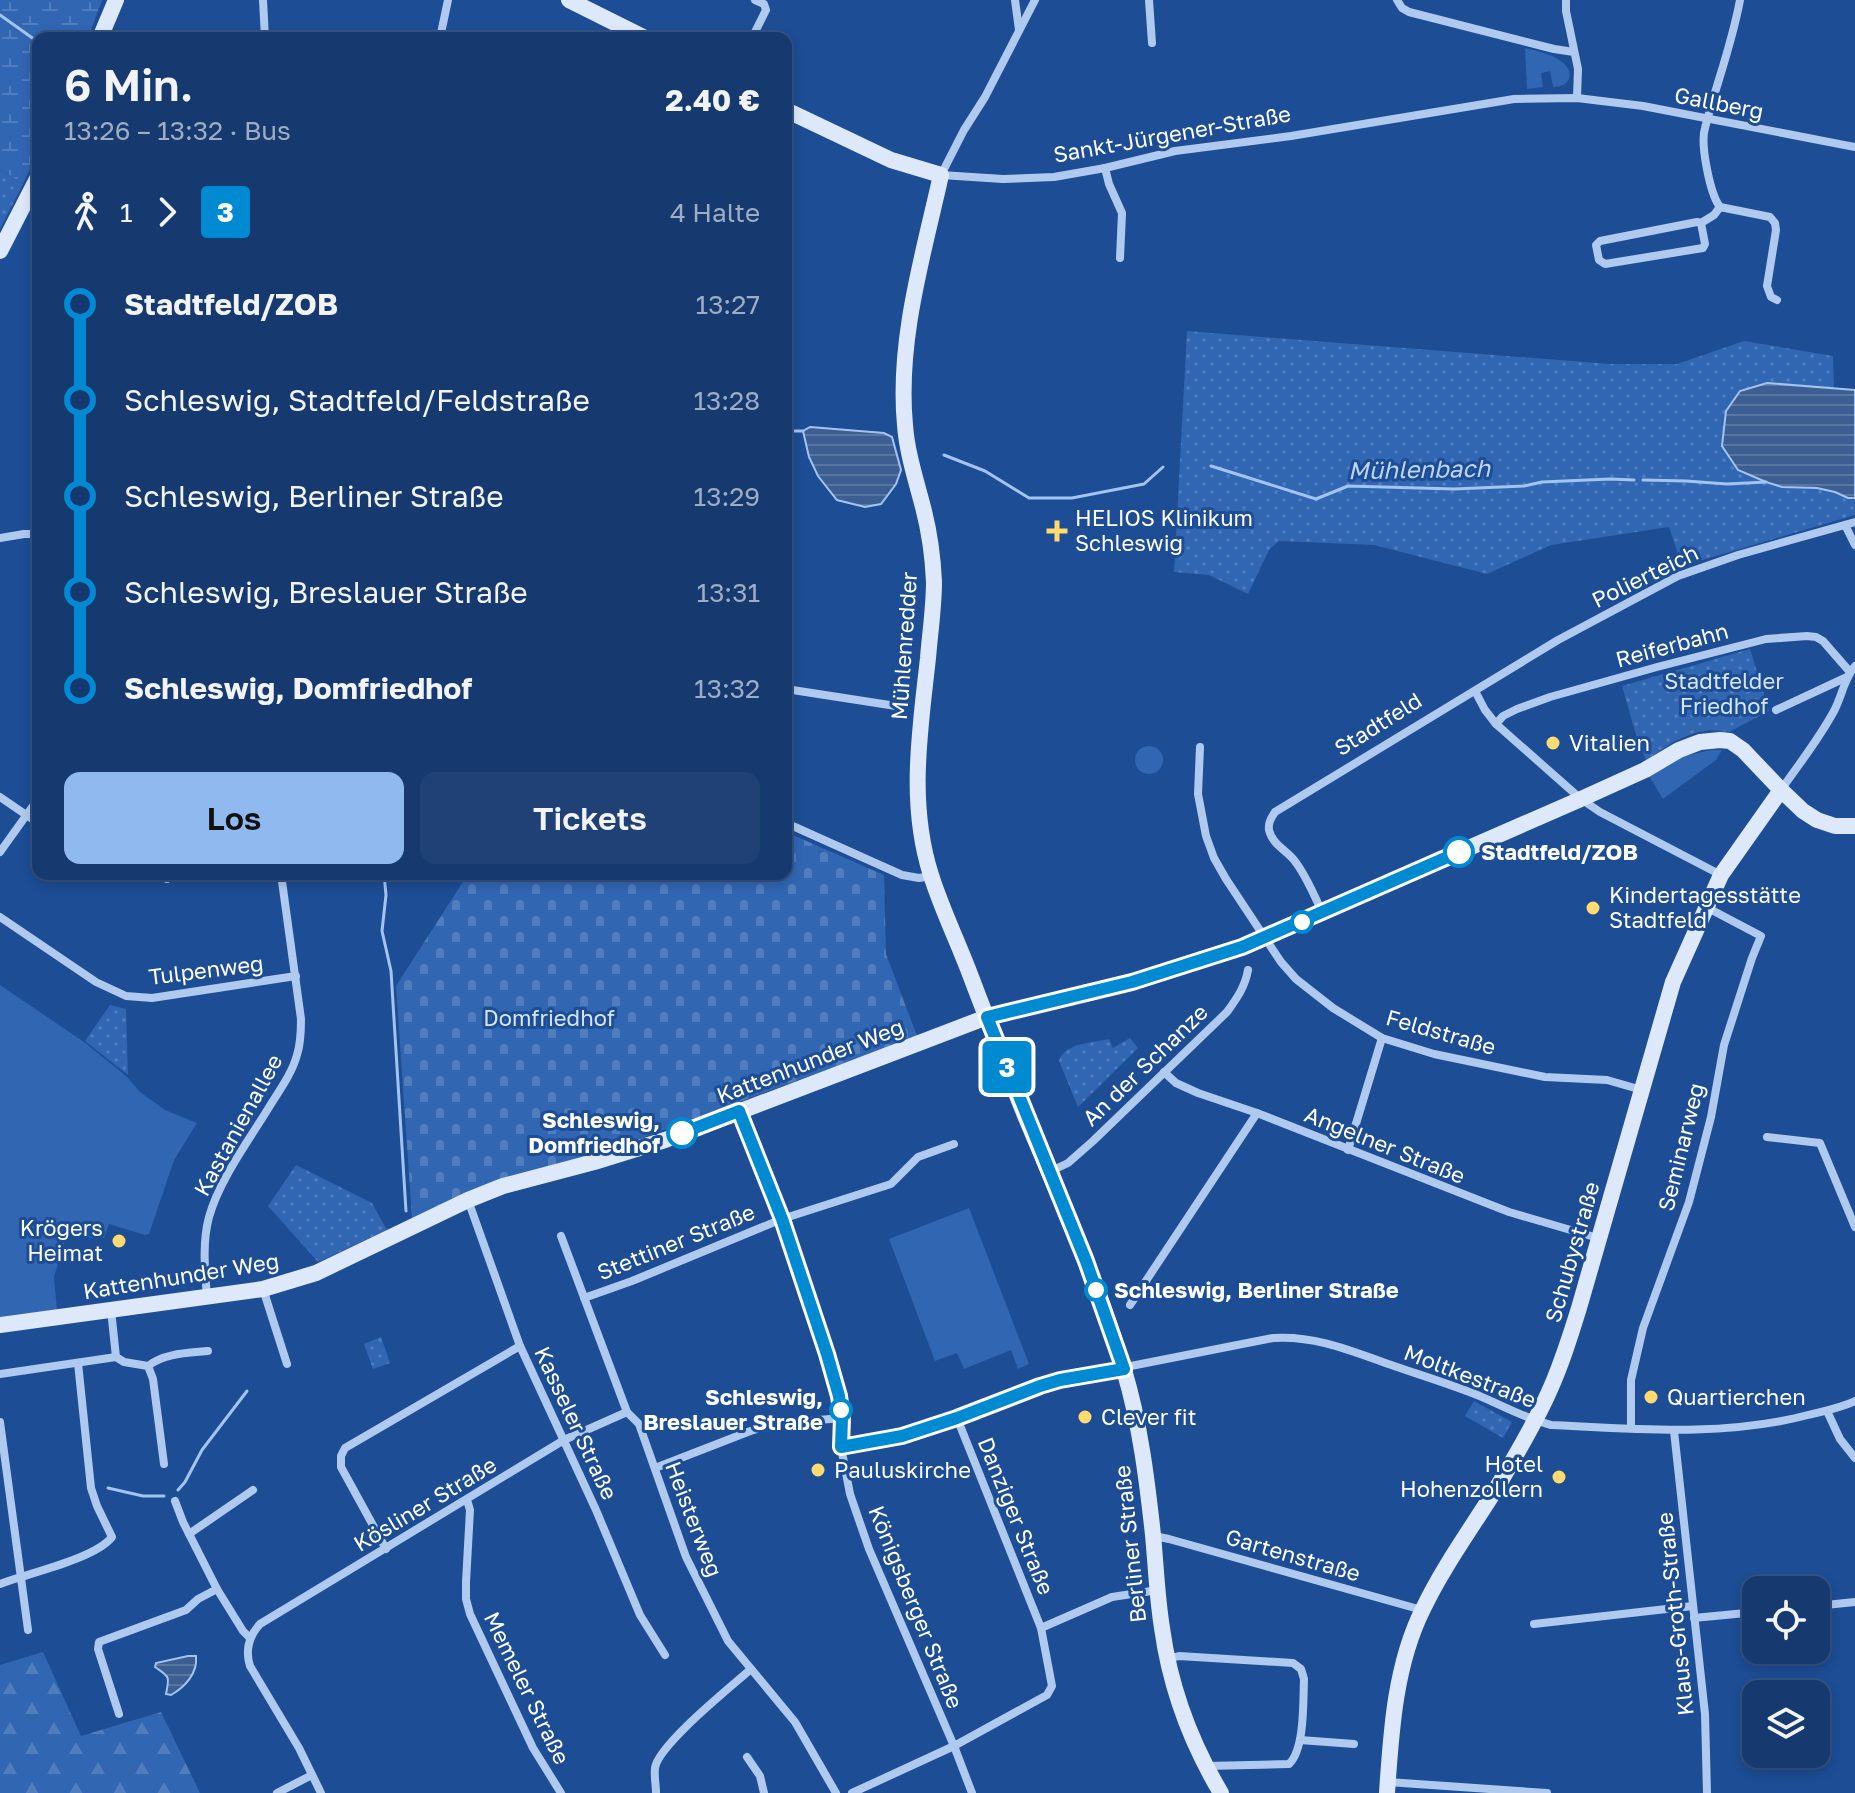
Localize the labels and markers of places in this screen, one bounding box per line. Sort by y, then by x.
place label: HELIOS Klinikum Schleswig [1075,504,1253,556]
marker: HELIOS Klinikum Schleswig [1046,520,1068,542]
place label: Vitalien [1569,729,1650,756]
marker: Vitalien [1544,734,1562,752]
marker: Stadtfeld/ZOB [1444,837,1474,867]
place label: Stadtfeld/ZOB [1481,838,1638,865]
place label: Kindertagesstätte Stadtfeld [1609,881,1801,933]
marker: Kindertagesstätte Stadtfeld [1584,899,1602,917]
unlabelled marker [1291,911,1313,933]
place label: Schleswig, Domfriedhof [528,1106,660,1158]
marker: Schleswig, Domfriedhof [667,1118,697,1148]
place label: Krögers Heimat [20,1214,103,1266]
marker: Krögers Heimat [110,1232,128,1250]
place label: Schleswig, Berliner Straße [1114,1276,1399,1303]
marker: Schleswig, Berliner Straße [1085,1279,1107,1301]
place label: Schleswig, Breslauer Straße [643,1383,823,1435]
place label: Quartierchen [1667,1383,1806,1410]
marker: Quartierchen [1642,1388,1660,1406]
marker: Schleswig, Breslauer Straße [830,1399,852,1421]
place label: Clever fit [1101,1403,1197,1430]
marker: Clever fit [1076,1408,1094,1426]
place label: Hotel Hohenzollern [1400,1450,1543,1502]
place label: Pauluskirche [834,1456,971,1483]
marker: Pauluskirche [809,1461,827,1479]
marker: Hotel Hohenzollern [1550,1468,1568,1486]

